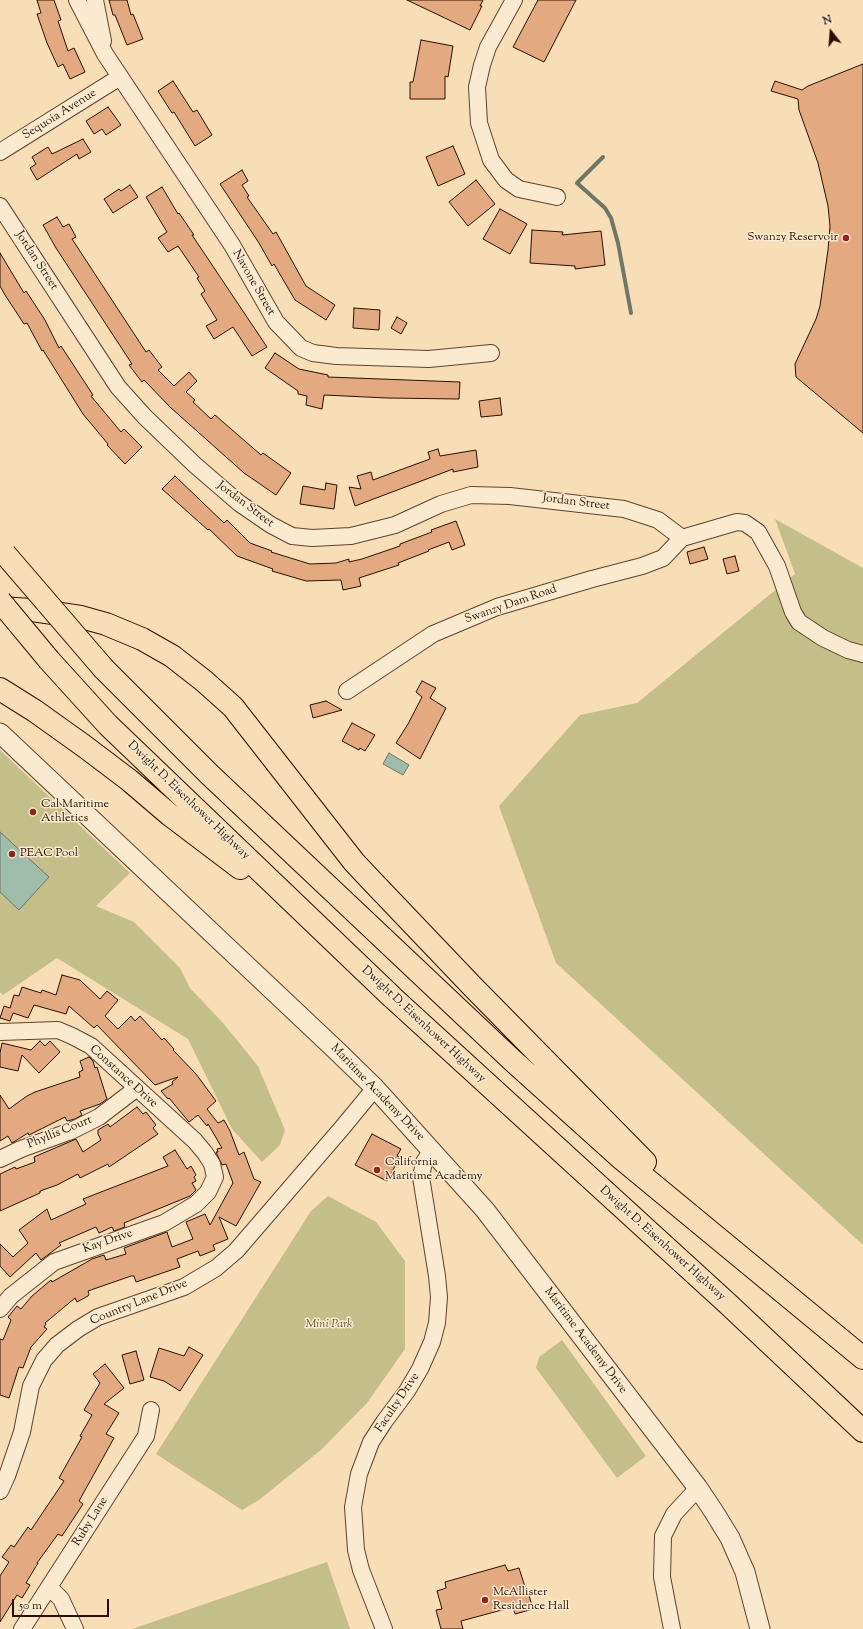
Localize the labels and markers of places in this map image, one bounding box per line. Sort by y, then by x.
place label: Swanzy Reservoir [747,231,838,245]
marker: Swanzy Reservoir [841,233,851,243]
place label: Cal Maritime Athletics [41,798,109,826]
marker: Cal Maritime Athletics [28,807,38,817]
place label: PEAC Pool [20,847,78,861]
marker: PEAC Pool [7,849,17,859]
place label: California Maritime Academy [385,1156,482,1184]
marker: California Maritime Academy [372,1165,382,1175]
place label: McAllister Residence Hall [493,1586,569,1614]
marker: McAllister Residence Hall [480,1595,490,1605]

